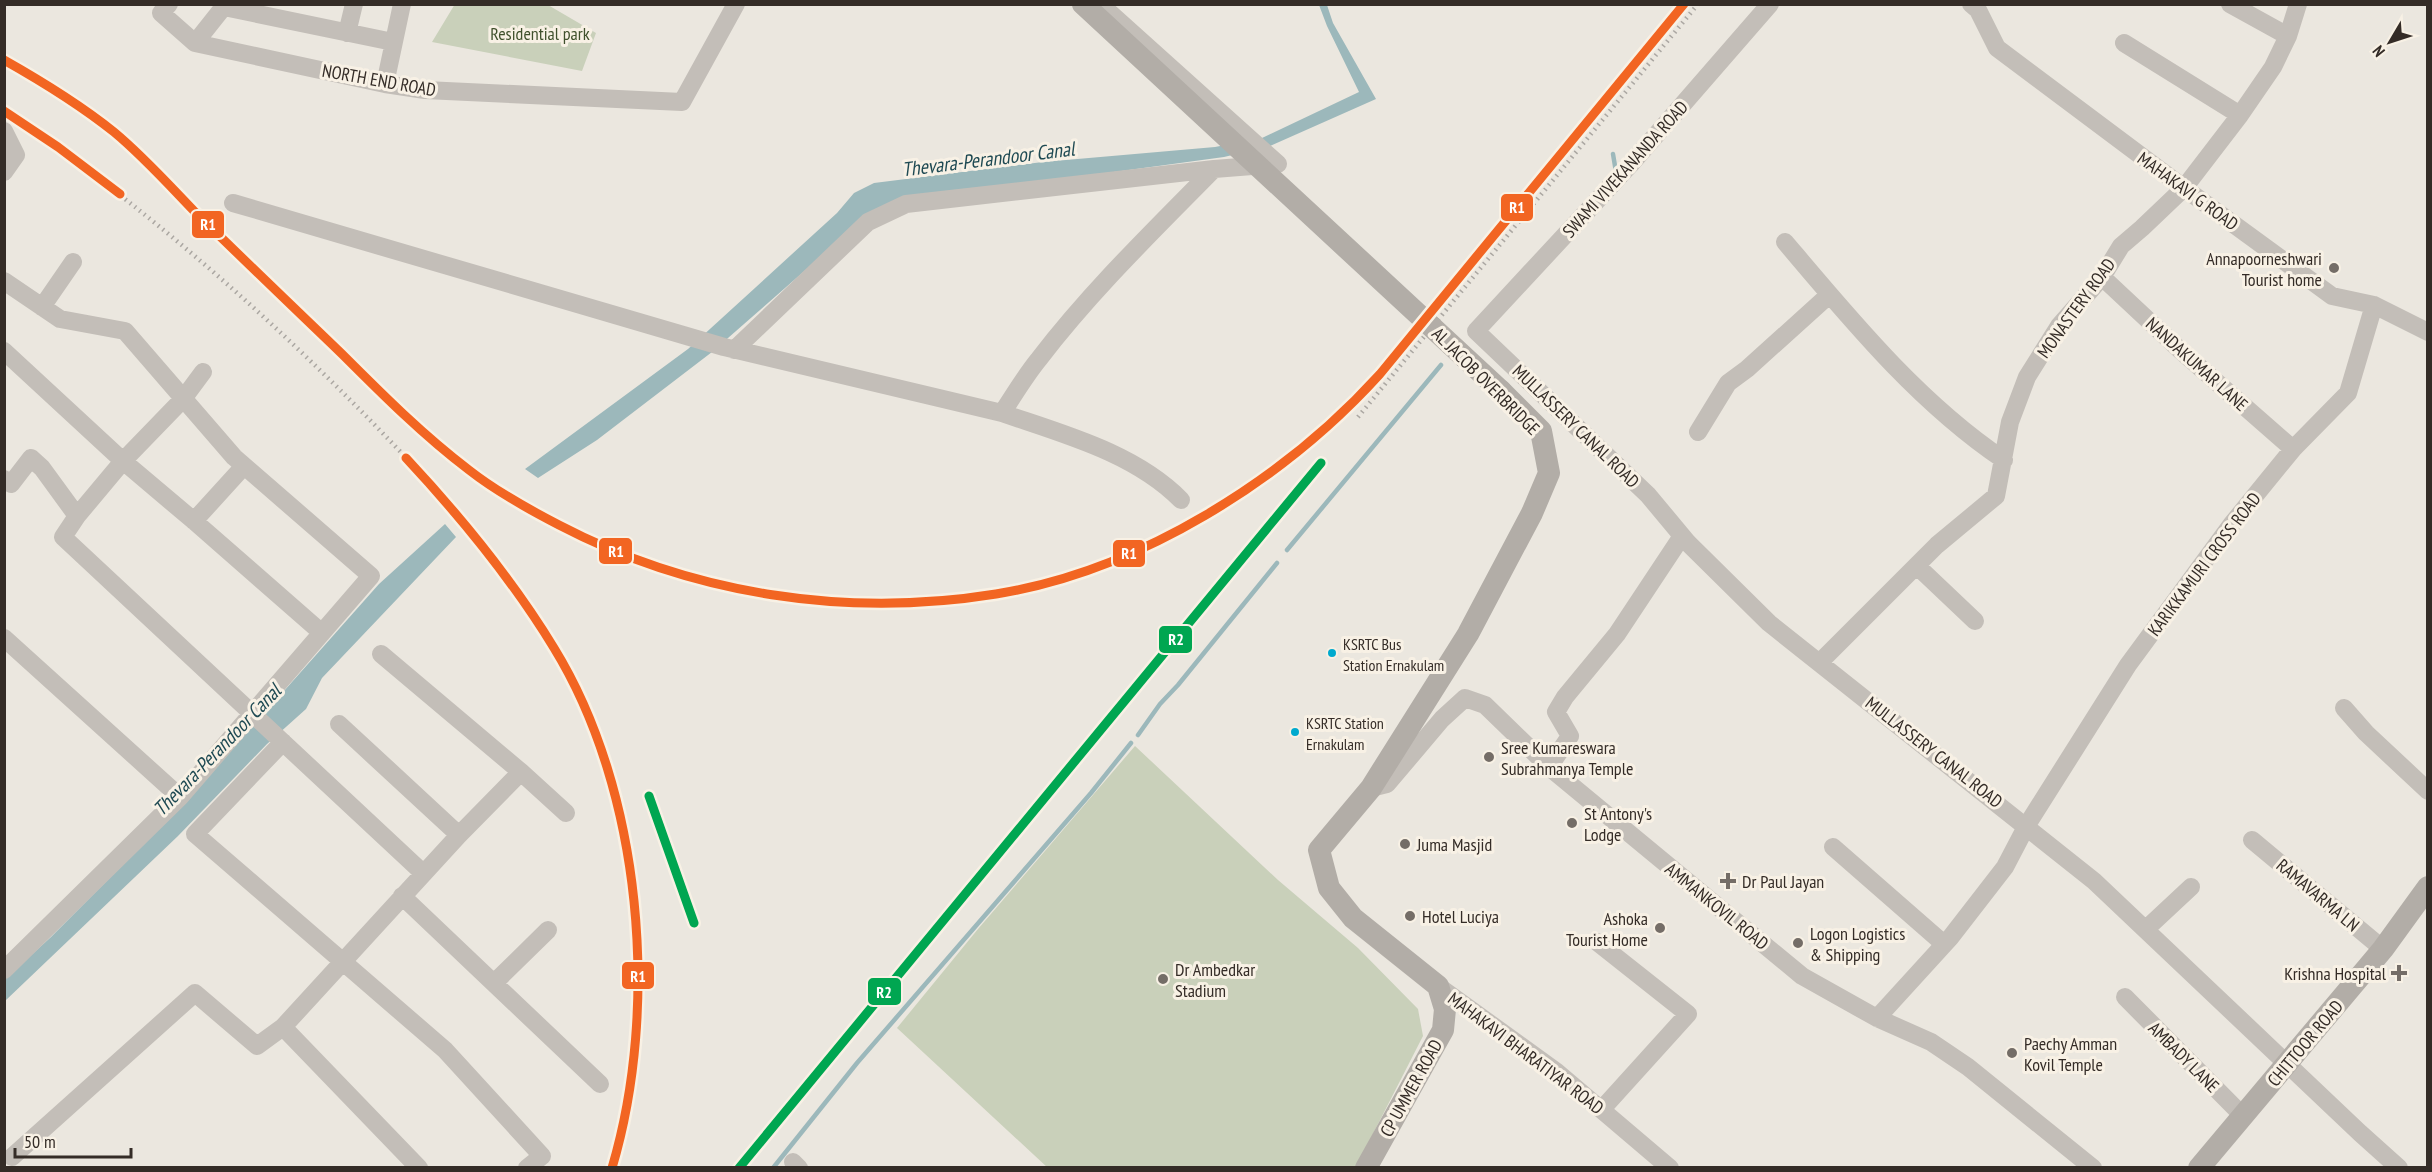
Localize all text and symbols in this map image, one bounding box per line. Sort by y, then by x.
north arrow [2360,12,2420,72]
park label: Residential park [490,22,590,45]
text: N [2368,42,2389,61]
street label: NORTH END ROAD [320,59,438,101]
street label: SWAMI VIVEKANANDA ROAD [1557,96,1693,242]
water label: Thevara-Perandoor Canal [900,135,1078,182]
street label: MAHAKAVI G ROAD [2133,147,2243,235]
line badge: R1 [1500,193,1534,222]
text: R1 [1509,197,1525,217]
line badge: R1 [191,210,225,239]
text: R1 [200,214,216,234]
place label: Annapoorneshwari Tourist home [2206,247,2322,291]
street label: MONASTERY ROAD [2032,253,2120,363]
marker: Annapoorneshwari Tourist home [2327,261,2341,275]
street label: NANDAKUMAR LANE [2141,312,2253,416]
street label: AL JACOB OVERBRIDGE [1427,322,1545,440]
street label: MULLASSERY CANAL ROAD [1508,359,1644,493]
street label: KARIKKAMURI CROSS ROAD [2142,488,2266,640]
line badge: R1 [598,537,633,565]
line badge: R1 [1112,539,1146,568]
text: R1 [608,541,624,561]
text: R1 [1121,543,1137,563]
line badge: R2 [1158,625,1193,654]
text: R2 [1168,629,1184,649]
place label: KSRTC Bus Station Ernakulam [1343,634,1444,675]
marker: KSRTC Bus Station Ernakulam [1326,647,1338,659]
water label: Thevara-Perandoor Canal [147,677,288,822]
street label: MULLASSERY CANAL ROAD [1861,691,2007,813]
place label: KSRTC Station Ernakulam [1306,713,1384,754]
marker: KSRTC Station Ernakulam [1289,726,1301,738]
place label: Sree Kumareswara Subrahmanya Temple [1501,736,1633,780]
marker: Sree Kumareswara Subrahmanya Temple [1482,750,1496,764]
place label: St Antony's Lodge [1584,802,1652,846]
marker: St Antony's Lodge [1565,816,1579,830]
place label: Juma Masjid [1416,833,1492,856]
marker: Juma Masjid [1398,837,1412,851]
street label: RAMAVARMA LN [2272,854,2364,936]
street label: AMMANKOVIL ROAD [1661,857,1773,955]
place label: Dr Paul Jayan [1742,870,1824,893]
marker: Dr Paul Jayan [1719,872,1737,890]
place label: Hotel Luciya [1422,905,1499,928]
place label: Ashoka Tourist Home [1566,907,1648,951]
marker: Hotel Luciya [1403,909,1417,923]
marker: Ashoka Tourist Home [1653,921,1667,935]
place label: Logon Logistics & Shipping [1810,922,1905,966]
marker: Logon Logistics & Shipping [1791,936,1805,950]
place label: Dr Ambedkar Stadium [1175,958,1255,1002]
line badge: R1 [621,961,655,990]
place label: Krishna Hospital [2284,962,2387,985]
marker: Krishna Hospital [2390,964,2408,982]
text: R1 [630,966,646,986]
marker: Dr Ambedkar Stadium [1156,972,1170,986]
line badge: R2 [867,977,902,1006]
text: R2 [876,982,892,1002]
street label: MAHAKAVI BHARATIYAR ROAD [1444,987,1608,1119]
street label: CHITTOOR ROAD [2262,995,2348,1091]
street label: AMBADY LANE [2144,1017,2224,1097]
place label: Paechy Amman Kovil Temple [2024,1032,2117,1076]
street label: CP UMMER ROAD [1375,1035,1447,1141]
marker: Paechy Amman Kovil Temple [2005,1046,2019,1060]
scale bar [15,1121,130,1159]
text: 50 m [24,1130,56,1153]

